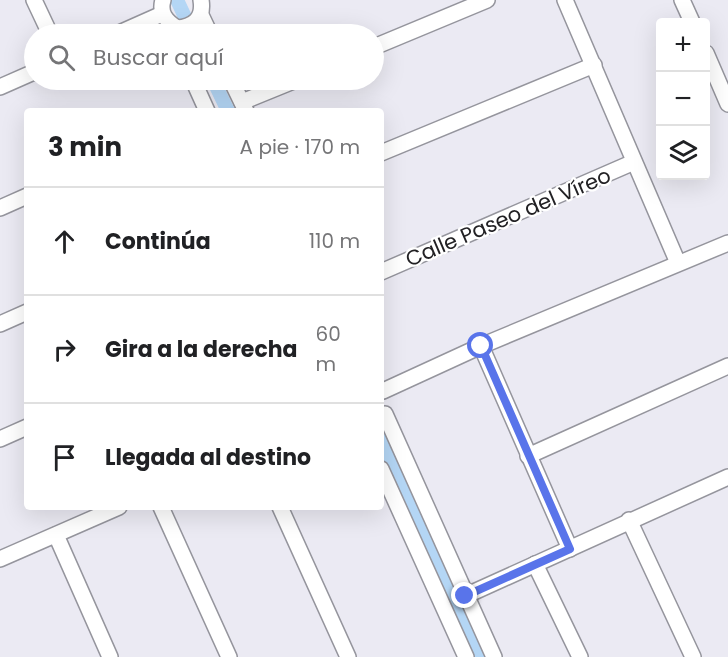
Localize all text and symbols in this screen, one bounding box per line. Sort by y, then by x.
map controls [656,18,710,180]
button: + [656,18,710,72]
search box [24,24,384,90]
icon: search [45,41,78,74]
text: Buscar aquí [93,42,224,73]
button: − [656,72,710,126]
button: layers [656,126,710,180]
text: 3 min [48,129,122,165]
text: A pie · 170 m [240,133,360,161]
street label: Calle Paseo del Víreo [401,161,615,273]
icon: ahead [48,225,81,258]
text: Continúa [105,226,211,257]
text: 110 m [309,227,360,255]
text: 60 m [316,320,341,378]
route start [467,332,493,358]
icon: right [48,333,81,366]
text: Gira a la derecha [105,334,298,365]
icon: arrive [48,441,81,474]
text: Llegada al destino [105,442,311,473]
route end [451,582,477,608]

